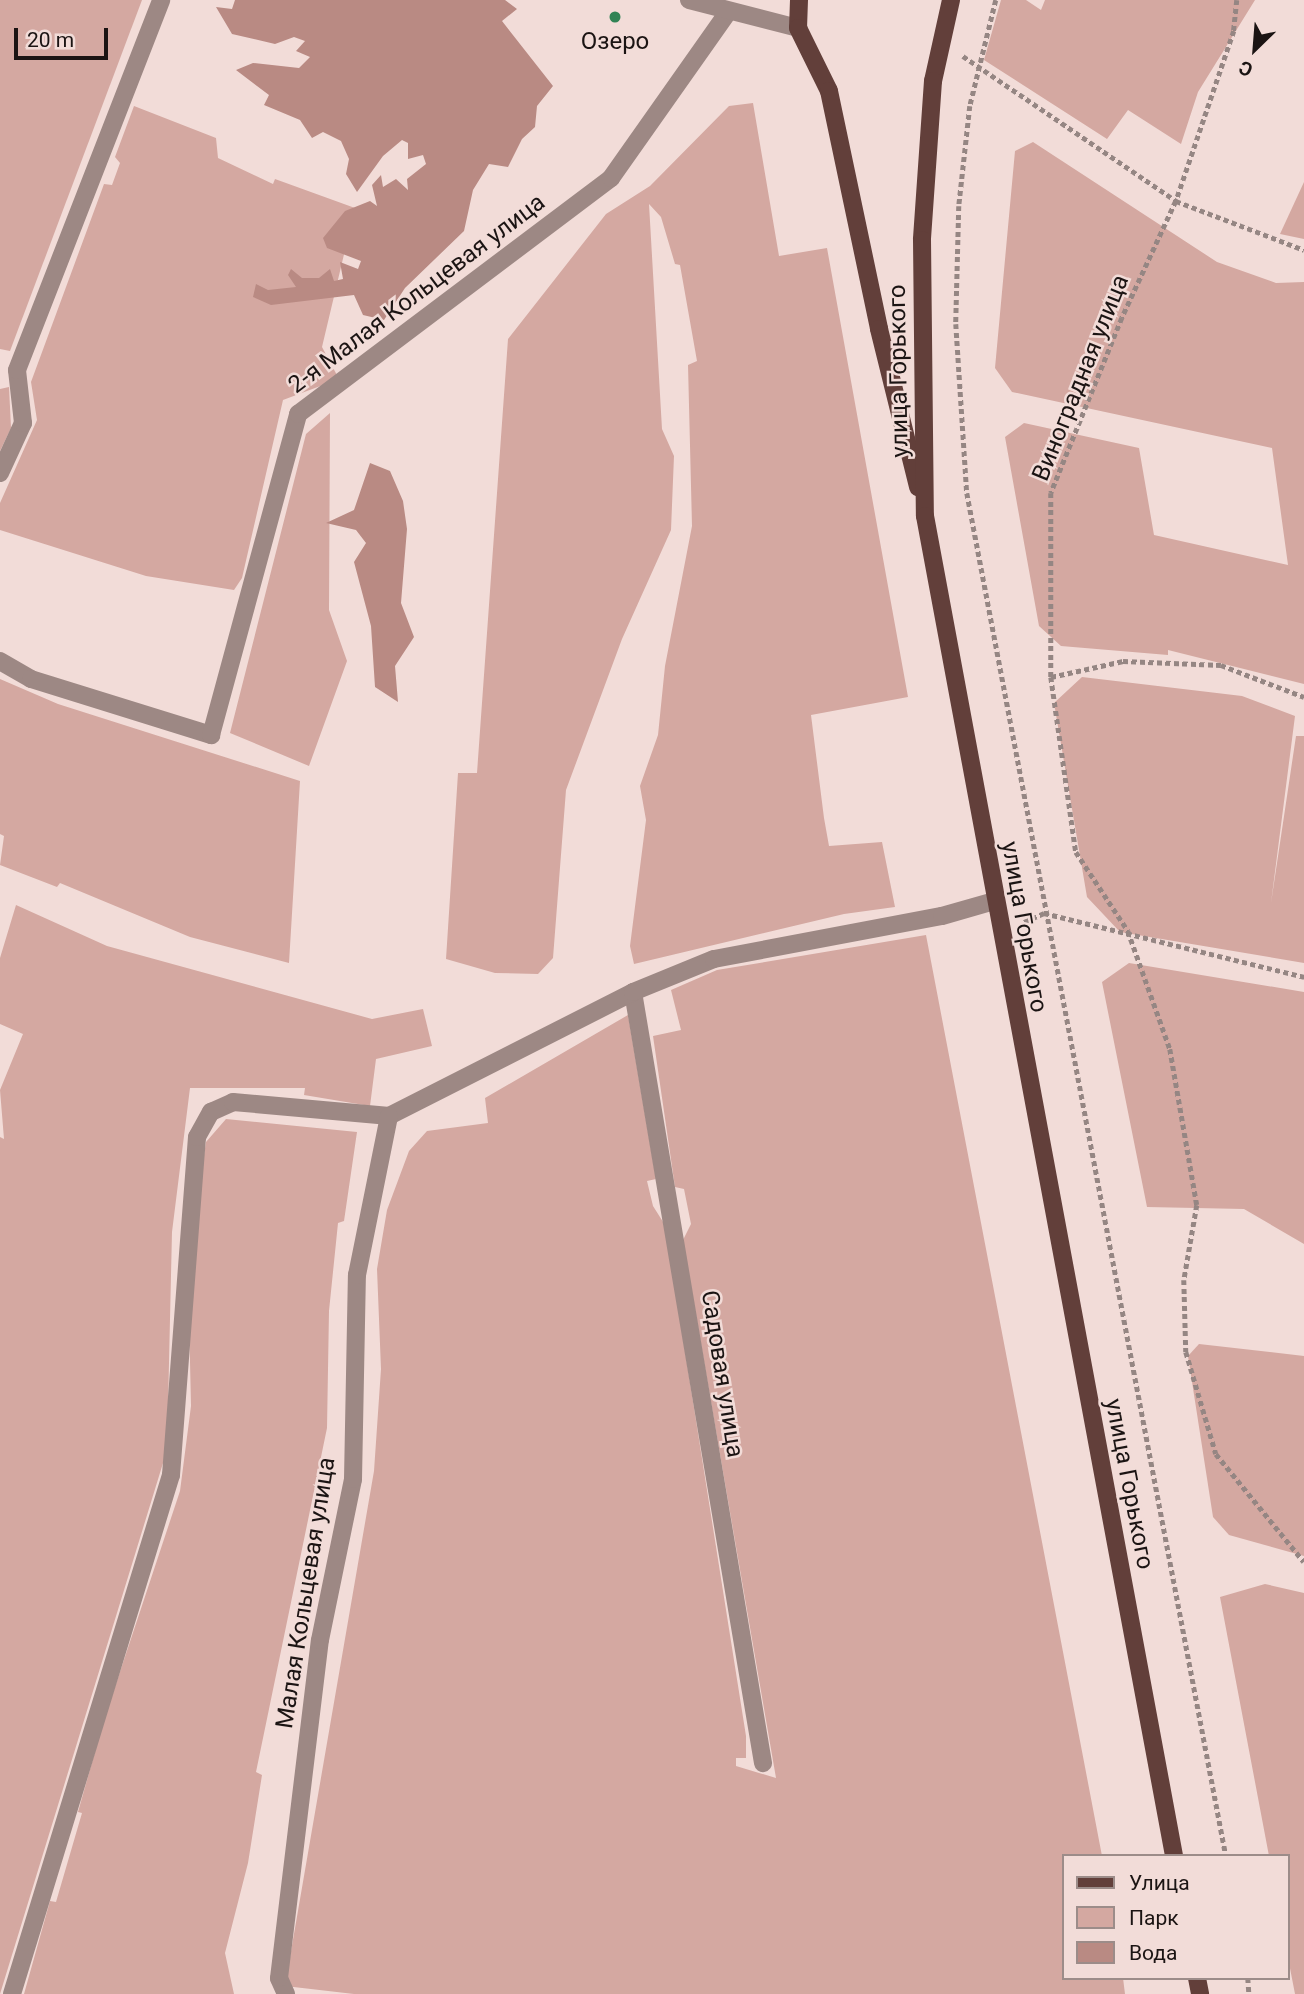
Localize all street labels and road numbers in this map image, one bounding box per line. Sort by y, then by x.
street label: 2-я Малая Кольцевая улица [283,188,551,400]
street label: Виноградная улица [1027,271,1135,485]
street label: улица Горького [883,284,915,458]
street label: улица Горького [995,839,1053,1015]
street label: Садовая улица [695,1288,749,1460]
street label: улица Горького [1098,1396,1160,1572]
street label: Малая Кольцевая улица [270,1455,342,1731]

